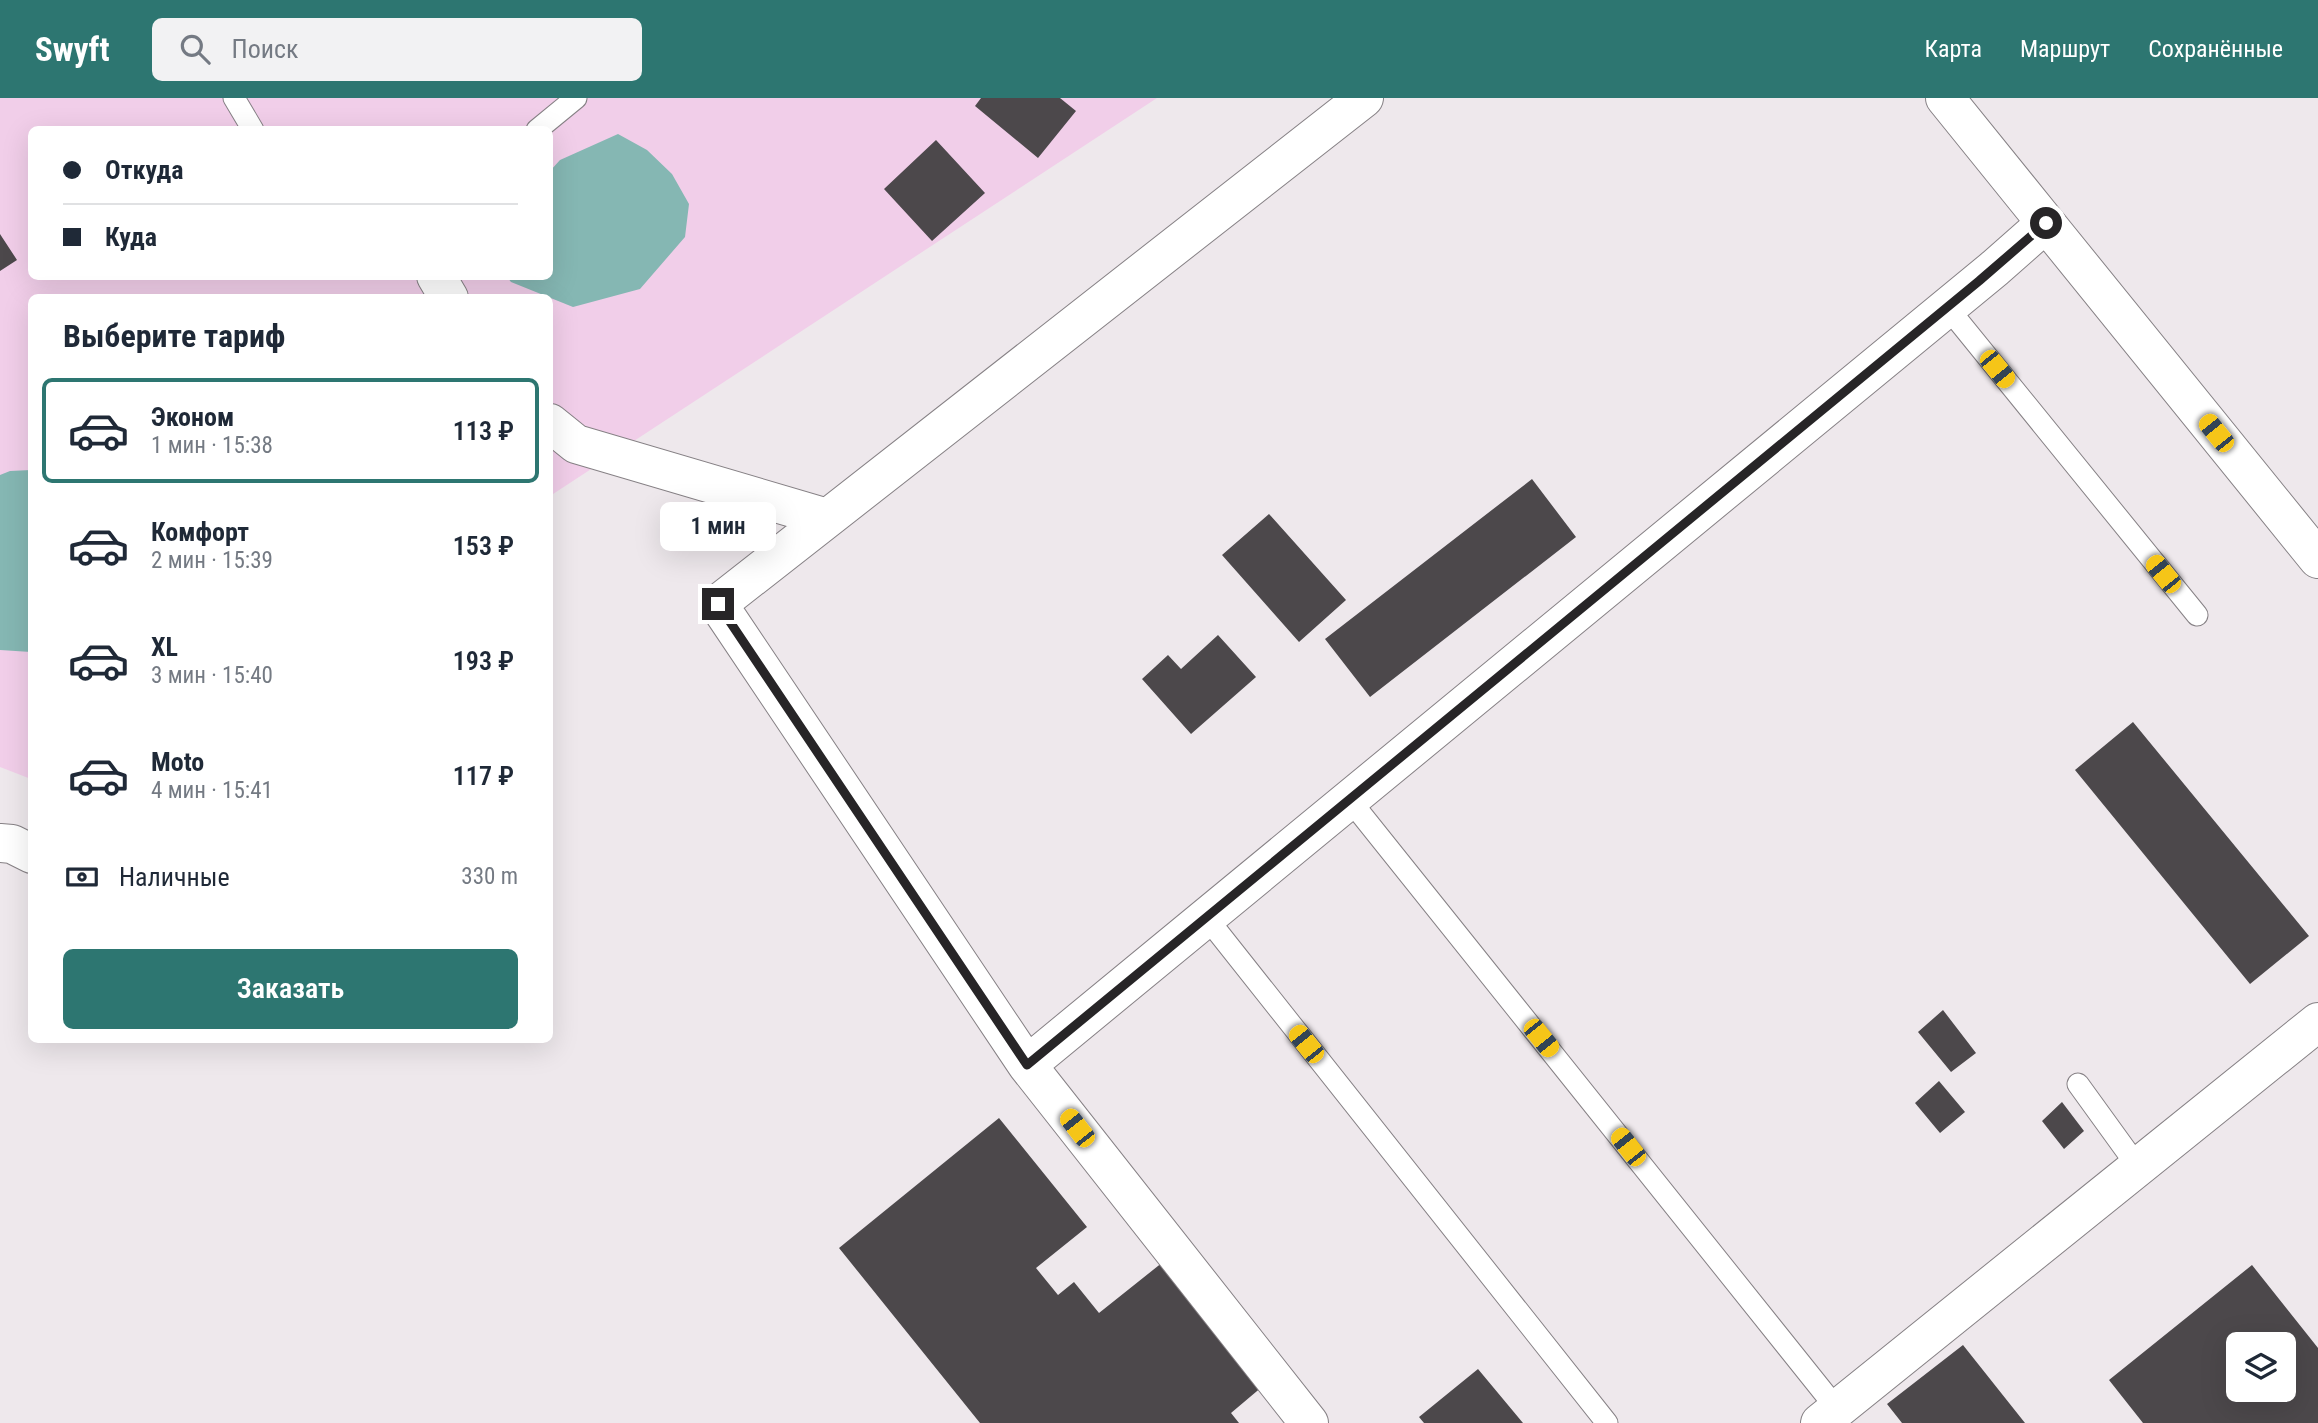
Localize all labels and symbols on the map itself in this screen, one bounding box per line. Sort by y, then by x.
route start [2030,207,2062,239]
car [1976,346,2019,392]
car [2195,410,2238,456]
callout: 1 мин [660,503,776,552]
car [2142,551,2185,597]
route end [702,588,734,620]
car [1520,1015,1563,1061]
car [1285,1021,1328,1067]
car [1056,1105,1099,1151]
car [1607,1124,1650,1170]

